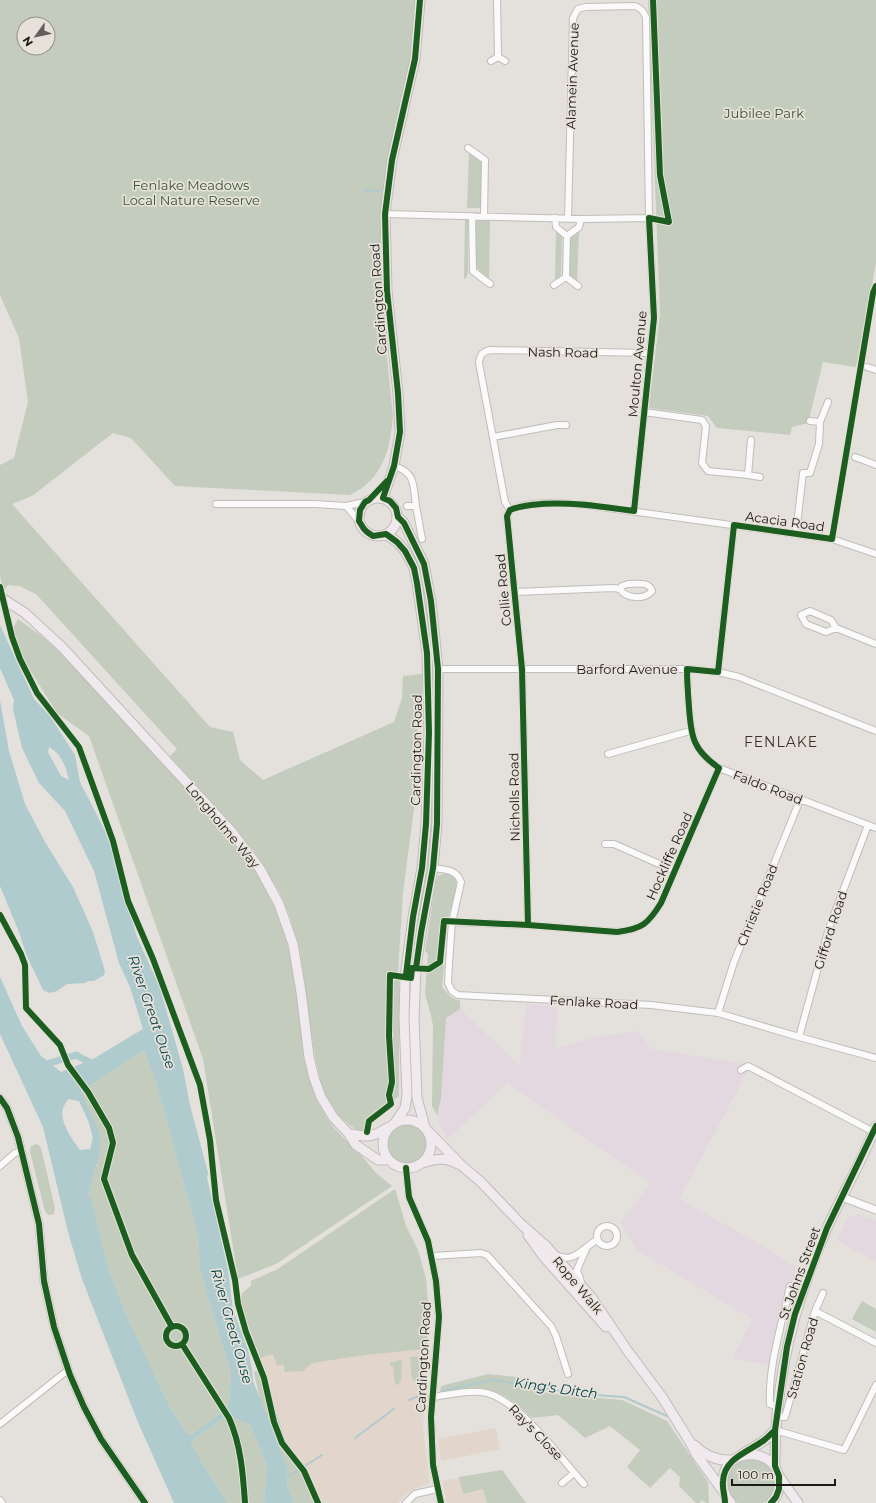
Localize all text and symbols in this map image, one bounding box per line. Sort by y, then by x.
north arrow [16,16,56,56]
street label: Alamein Avenue [562,22,582,130]
text: N [19,34,36,49]
park label: Jubilee Park [723,105,804,121]
park label: Fenlake Meadows Local Nature Reserve [122,177,260,208]
street label: Cardington Road [366,243,390,355]
street label: Moulton Avenue [624,310,650,418]
street label: Nash Road [527,343,599,361]
street label: Acacia Road [744,508,826,534]
street label: Collie Road [492,553,514,627]
street label: Barford Avenue [576,661,678,677]
street label: Cardington Road [407,694,425,806]
district label: FENLAKE [744,733,818,751]
street label: Nicholls Road [505,752,523,842]
street label: Faldo Road [731,766,805,808]
street label: Longholme Way [182,779,264,872]
street label: Hockliffe Road [642,809,696,903]
street label: Christie Road [733,862,781,948]
street label: Gifford Road [810,889,850,971]
water label: River Great Ouse [124,953,180,1071]
street label: Fenlake Road [549,992,639,1012]
street label: St Johns Street [775,1224,823,1322]
street label: Rope Walk [549,1253,607,1317]
water label: River Great Ouse [207,1266,257,1386]
street label: Cardington Road [412,1301,434,1413]
street label: Station Road [783,1316,821,1400]
water label: King's Ditch [513,1373,599,1403]
street label: Ray's Close [505,1401,567,1463]
scale bar [732,1461,835,1487]
text: 100 m [738,1467,774,1482]

